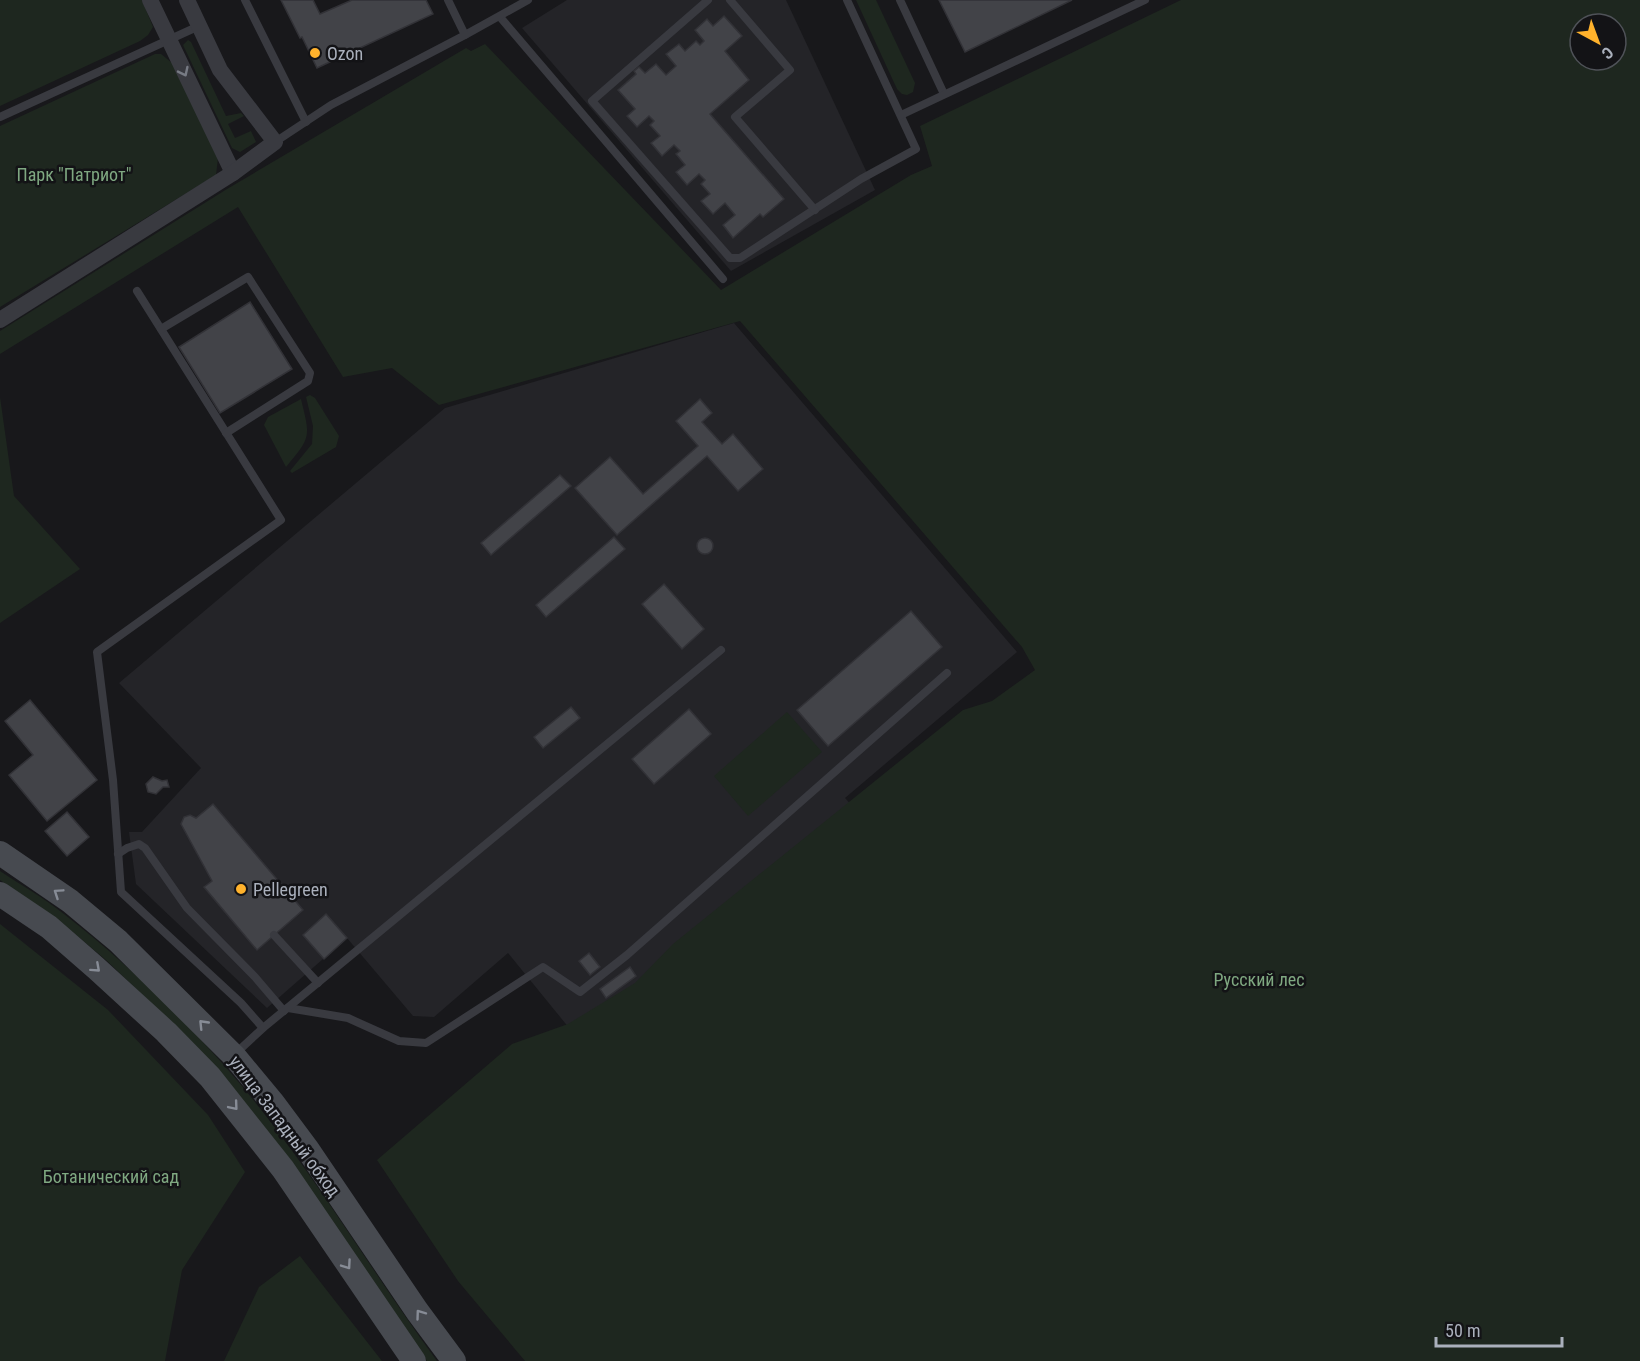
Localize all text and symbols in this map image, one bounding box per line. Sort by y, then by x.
north arrow [1568,12,1628,72]
place label: Ozon [327,43,363,64]
text: С [1598,43,1617,63]
marker: Ozon [308,46,322,60]
one-way arrow [177,65,189,76]
park label: Парк "Патриот" [17,164,131,185]
place label: Pellegreen [253,879,328,900]
marker: Pellegreen [234,882,248,896]
one-way arrow [54,889,65,900]
one-way arrow [89,961,100,972]
park label: Русский лес [1213,969,1305,990]
one-way arrow [199,1020,210,1031]
street label: улица Западный обход [225,1051,345,1201]
one-way arrow [226,1099,237,1110]
park label: Ботанический сад [43,1166,179,1187]
one-way arrow [340,1258,351,1269]
one-way arrow [416,1309,427,1320]
scale bar [1436,1310,1562,1348]
text: 50 m [1445,1320,1480,1341]

